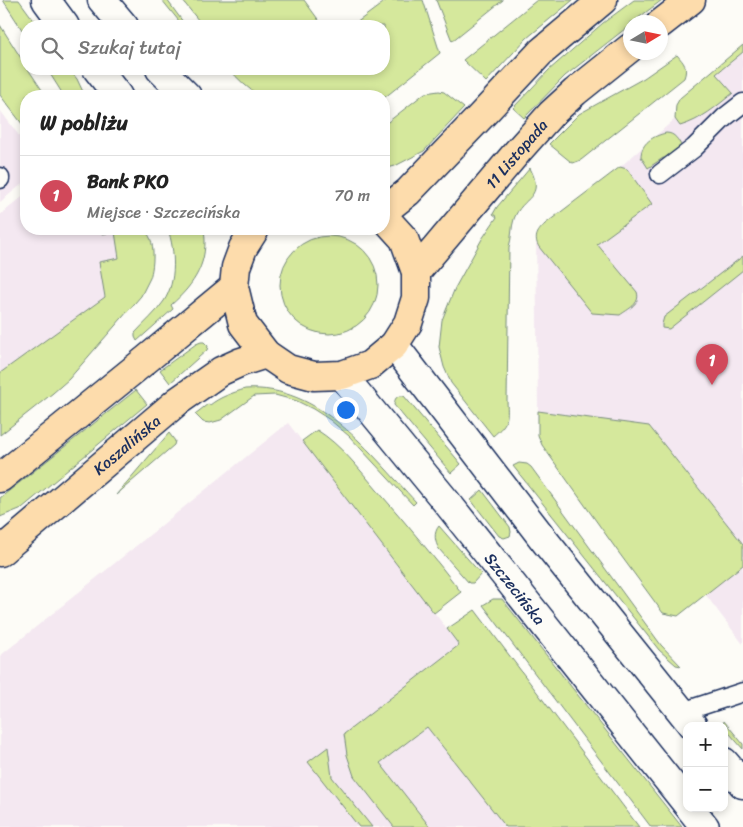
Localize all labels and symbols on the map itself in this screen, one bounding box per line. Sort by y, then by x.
north arrow [623,15,668,60]
street label: 11 Listopada [478,112,555,196]
pin: 1 [696,344,728,385]
your location [333,397,359,423]
street label: Koszalińska [86,407,168,483]
street label: Szczecińska [477,546,553,632]

